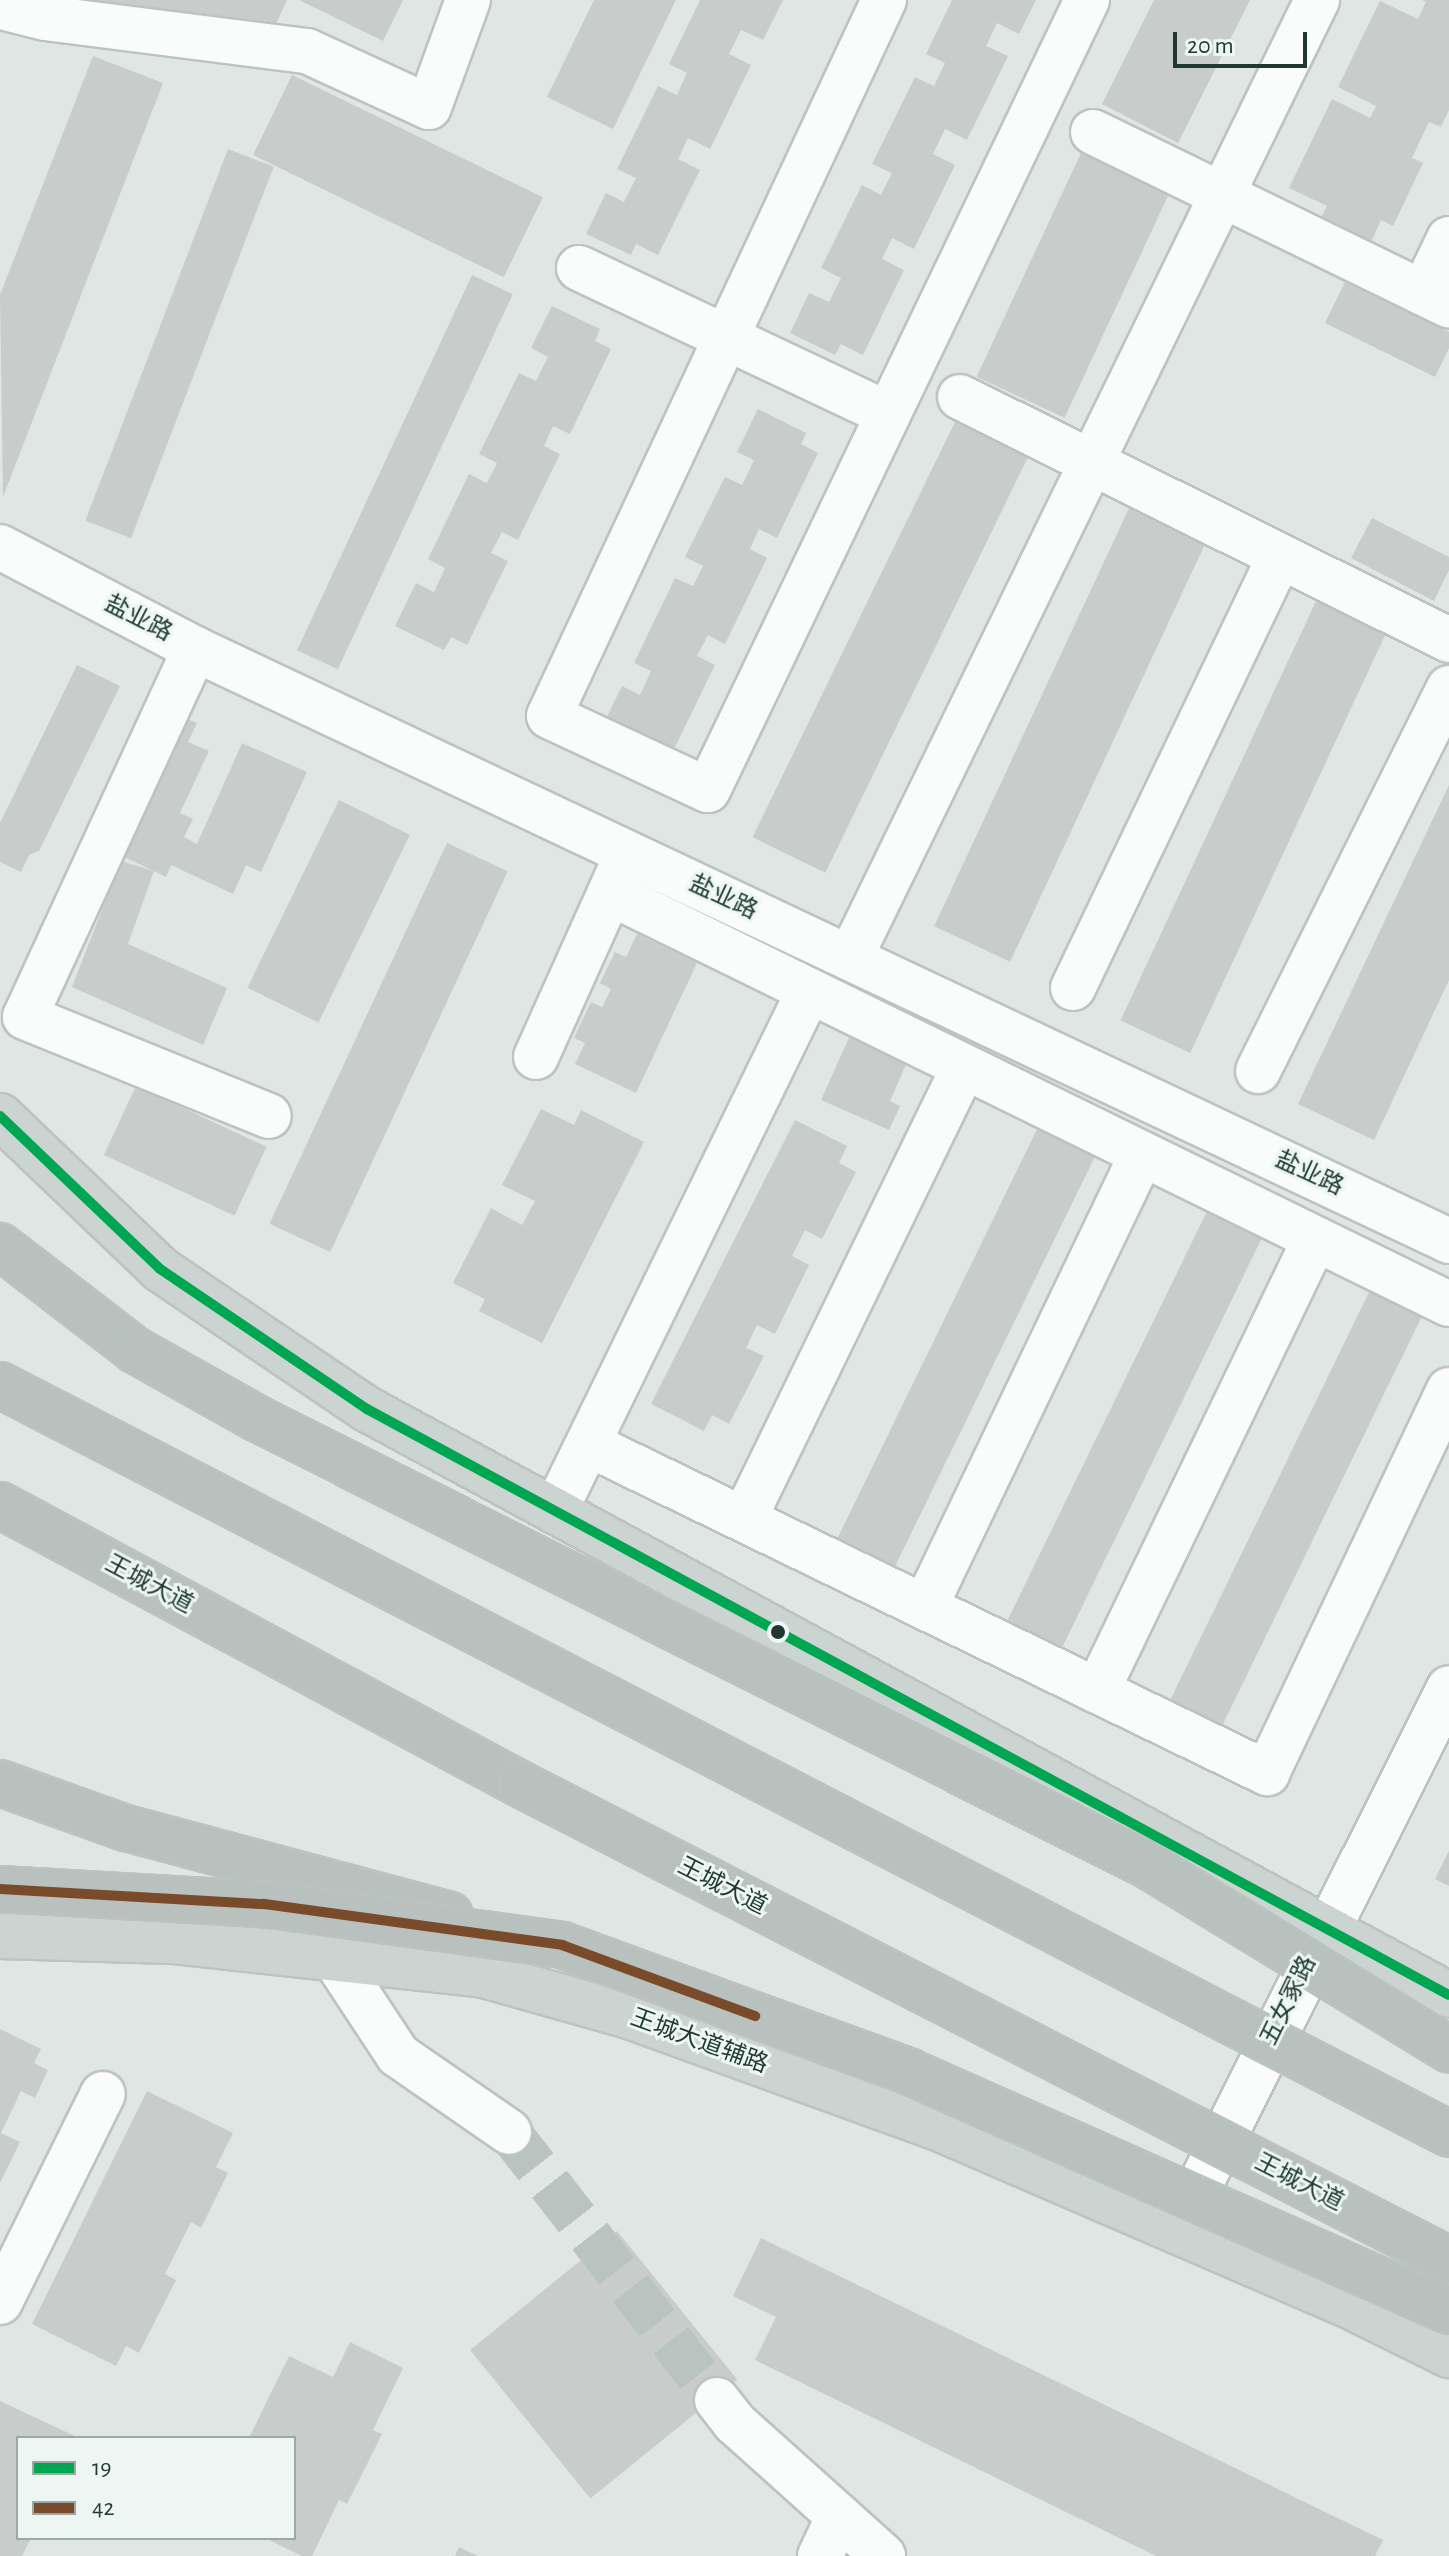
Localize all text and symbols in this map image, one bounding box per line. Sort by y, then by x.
scale bar [1177,16,1311,66]
text: 20 m [1187,34,1234,58]
street label: 盐业路 [99,590,177,648]
street label: 盐业路 [684,870,762,926]
street label: 盐业路 [1270,1146,1348,1202]
street label: 王城大道 [100,1550,198,1620]
unlabelled marker [770,1624,786,1640]
street label: 王城大道 [673,1852,771,1922]
street label: 五女冢路 [1255,1952,1323,2050]
street label: 王城大道辅路 [626,2004,772,2080]
street label: 王城大道 [1250,2148,1348,2218]
legend [16,2436,296,2540]
text: 19 [92,2456,112,2480]
text: 42 [92,2496,114,2520]

